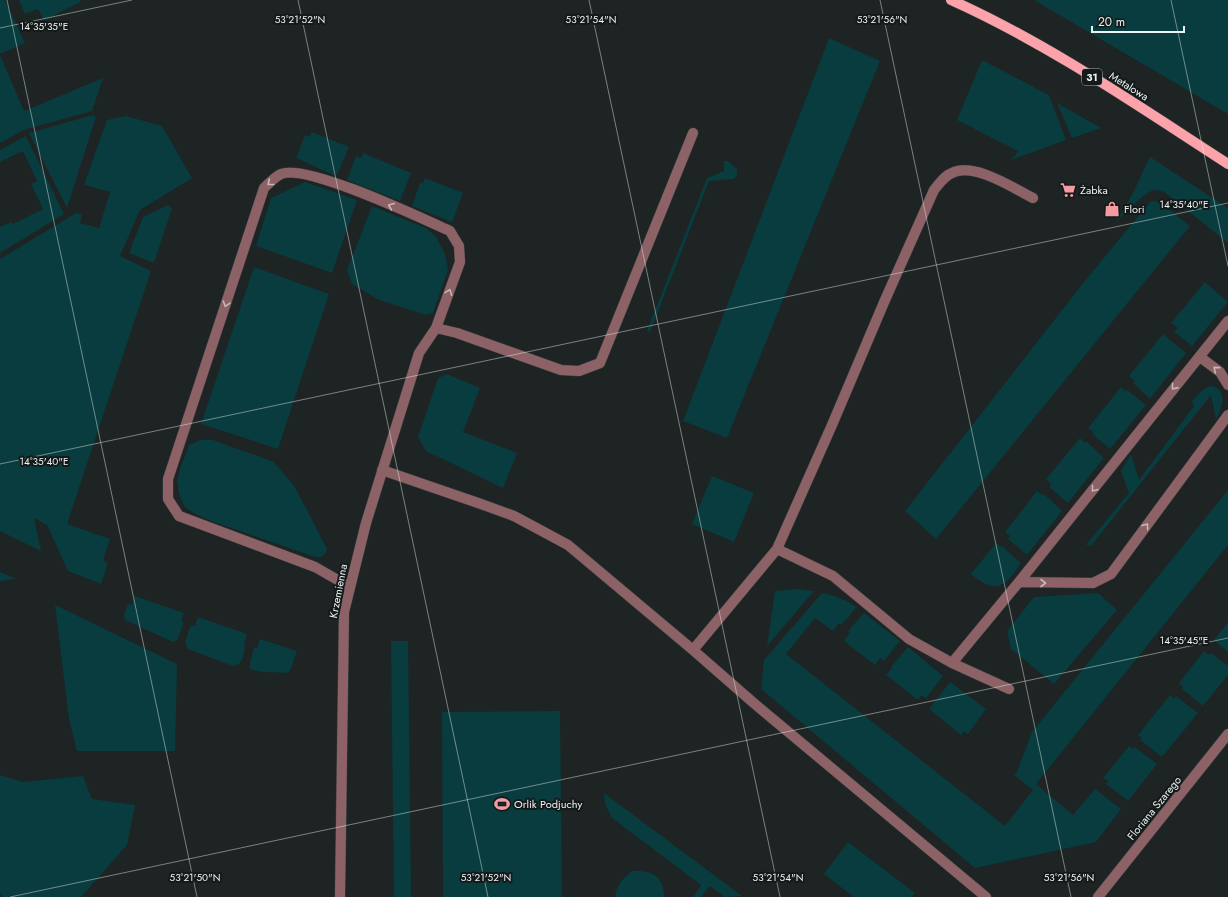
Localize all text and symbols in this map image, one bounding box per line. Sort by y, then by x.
scale bar [1092,8,1184,34]
text: 53°21'52"N [275,12,325,27]
text: 53°21'54"N [566,12,616,27]
text: 53°21'56"N [857,12,907,27]
text: 20 m [1098,13,1125,31]
text: 14°35'35"E [20,19,68,34]
street label: Metalowa [1106,68,1152,104]
road number: 31 [1082,69,1102,85]
one-way arrow [268,178,275,185]
supermarket icon: Żabka [1059,181,1077,199]
place label: Żabka [1080,182,1108,198]
text: 14°35'40"E [1159,197,1209,212]
shop icon: Flori [1103,200,1121,218]
place label: Flori [1124,201,1145,217]
one-way arrow [387,202,394,210]
one-way arrow [445,288,453,295]
one-way arrow [222,300,231,307]
one-way arrow [1213,367,1220,374]
one-way arrow [1172,382,1179,389]
text: 14°35'40"E [19,454,69,469]
one-way arrow [1091,484,1098,491]
one-way arrow [1142,523,1149,530]
street label: Krzemienna [325,563,351,619]
one-way arrow [1040,578,1046,587]
text: 14°35'45"E [1160,633,1208,648]
street label: Floriana Szarego [1123,773,1185,843]
sports icon: Orlik Podjuchy [493,795,511,813]
place label: Orlik Podjuchy [514,796,582,812]
text: 53°21'50"N [170,870,220,885]
text: 53°21'52"N [461,870,511,885]
text: 53°21'54"N [753,870,803,885]
text: 53°21'56"N [1044,870,1094,885]

